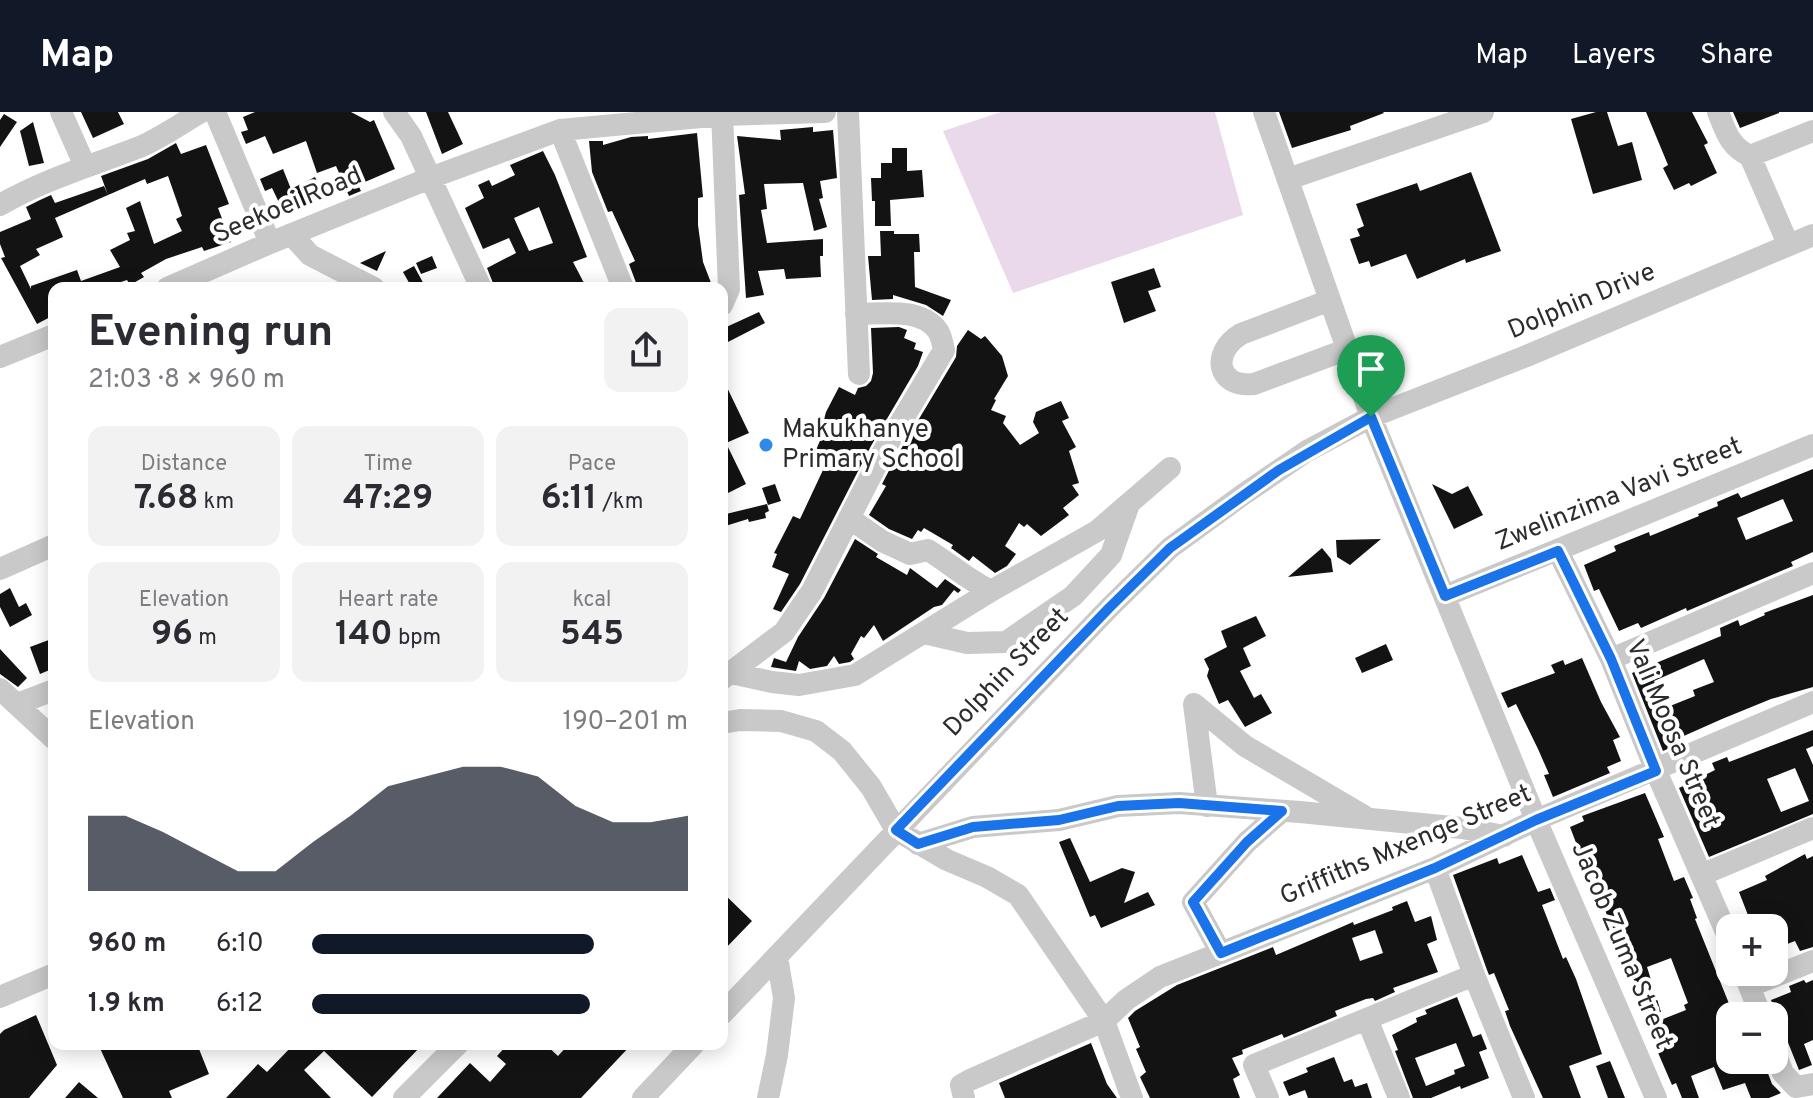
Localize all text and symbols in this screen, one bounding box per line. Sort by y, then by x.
text: Map [40,32,114,81]
text: Map [1475,38,1528,74]
text: Layers [1572,38,1656,74]
text: Share [1700,38,1773,74]
street label: Seekoei Road [209,160,367,252]
street label: Dolphin Drive [1503,256,1661,348]
text: Evening run [88,306,333,362]
button: share [604,308,688,392]
pin [1337,335,1405,417]
icon: arrive [1349,347,1393,391]
text: 21:03 · 8 × 960 m [88,364,285,397]
place label: Makukhanye Primary School [782,414,961,477]
street label: Zwelinzima Vavi Street [1491,430,1747,560]
marker: Makukhanye Primary School [757,436,775,454]
text: Distance [141,451,227,478]
text: Time [363,451,413,478]
text: Pace [568,451,616,478]
text: 7.68 [134,478,198,521]
text: 47:29 [343,478,433,521]
text: 6:11 [541,478,597,521]
text: km [198,489,234,516]
text: /km [597,489,643,516]
text: Elevation [139,587,229,614]
text: Heart rate [338,587,438,614]
text: kcal [572,587,612,614]
street label: Dolphin Street [937,601,1077,745]
text: 96 [151,614,193,657]
text: 140 [335,614,393,657]
text: 545 [560,614,624,657]
text: m [193,625,217,652]
text: bpm [393,625,441,652]
street label: Vali Moosa Street [1617,635,1727,833]
text: Elevation [88,706,195,739]
text: 190–201 m [563,706,688,739]
street label: Griffiths Mxenge Street [1275,778,1537,914]
street label: Jacob Zuma Street [1562,837,1680,1055]
map controls [1716,914,1788,1074]
button: + [1716,914,1788,986]
text: 960 m [88,928,166,961]
text: 6:10 [216,928,264,961]
text: 1.9 km [88,988,165,1021]
text: 6:12 [216,988,263,1021]
button: − [1716,1002,1788,1074]

